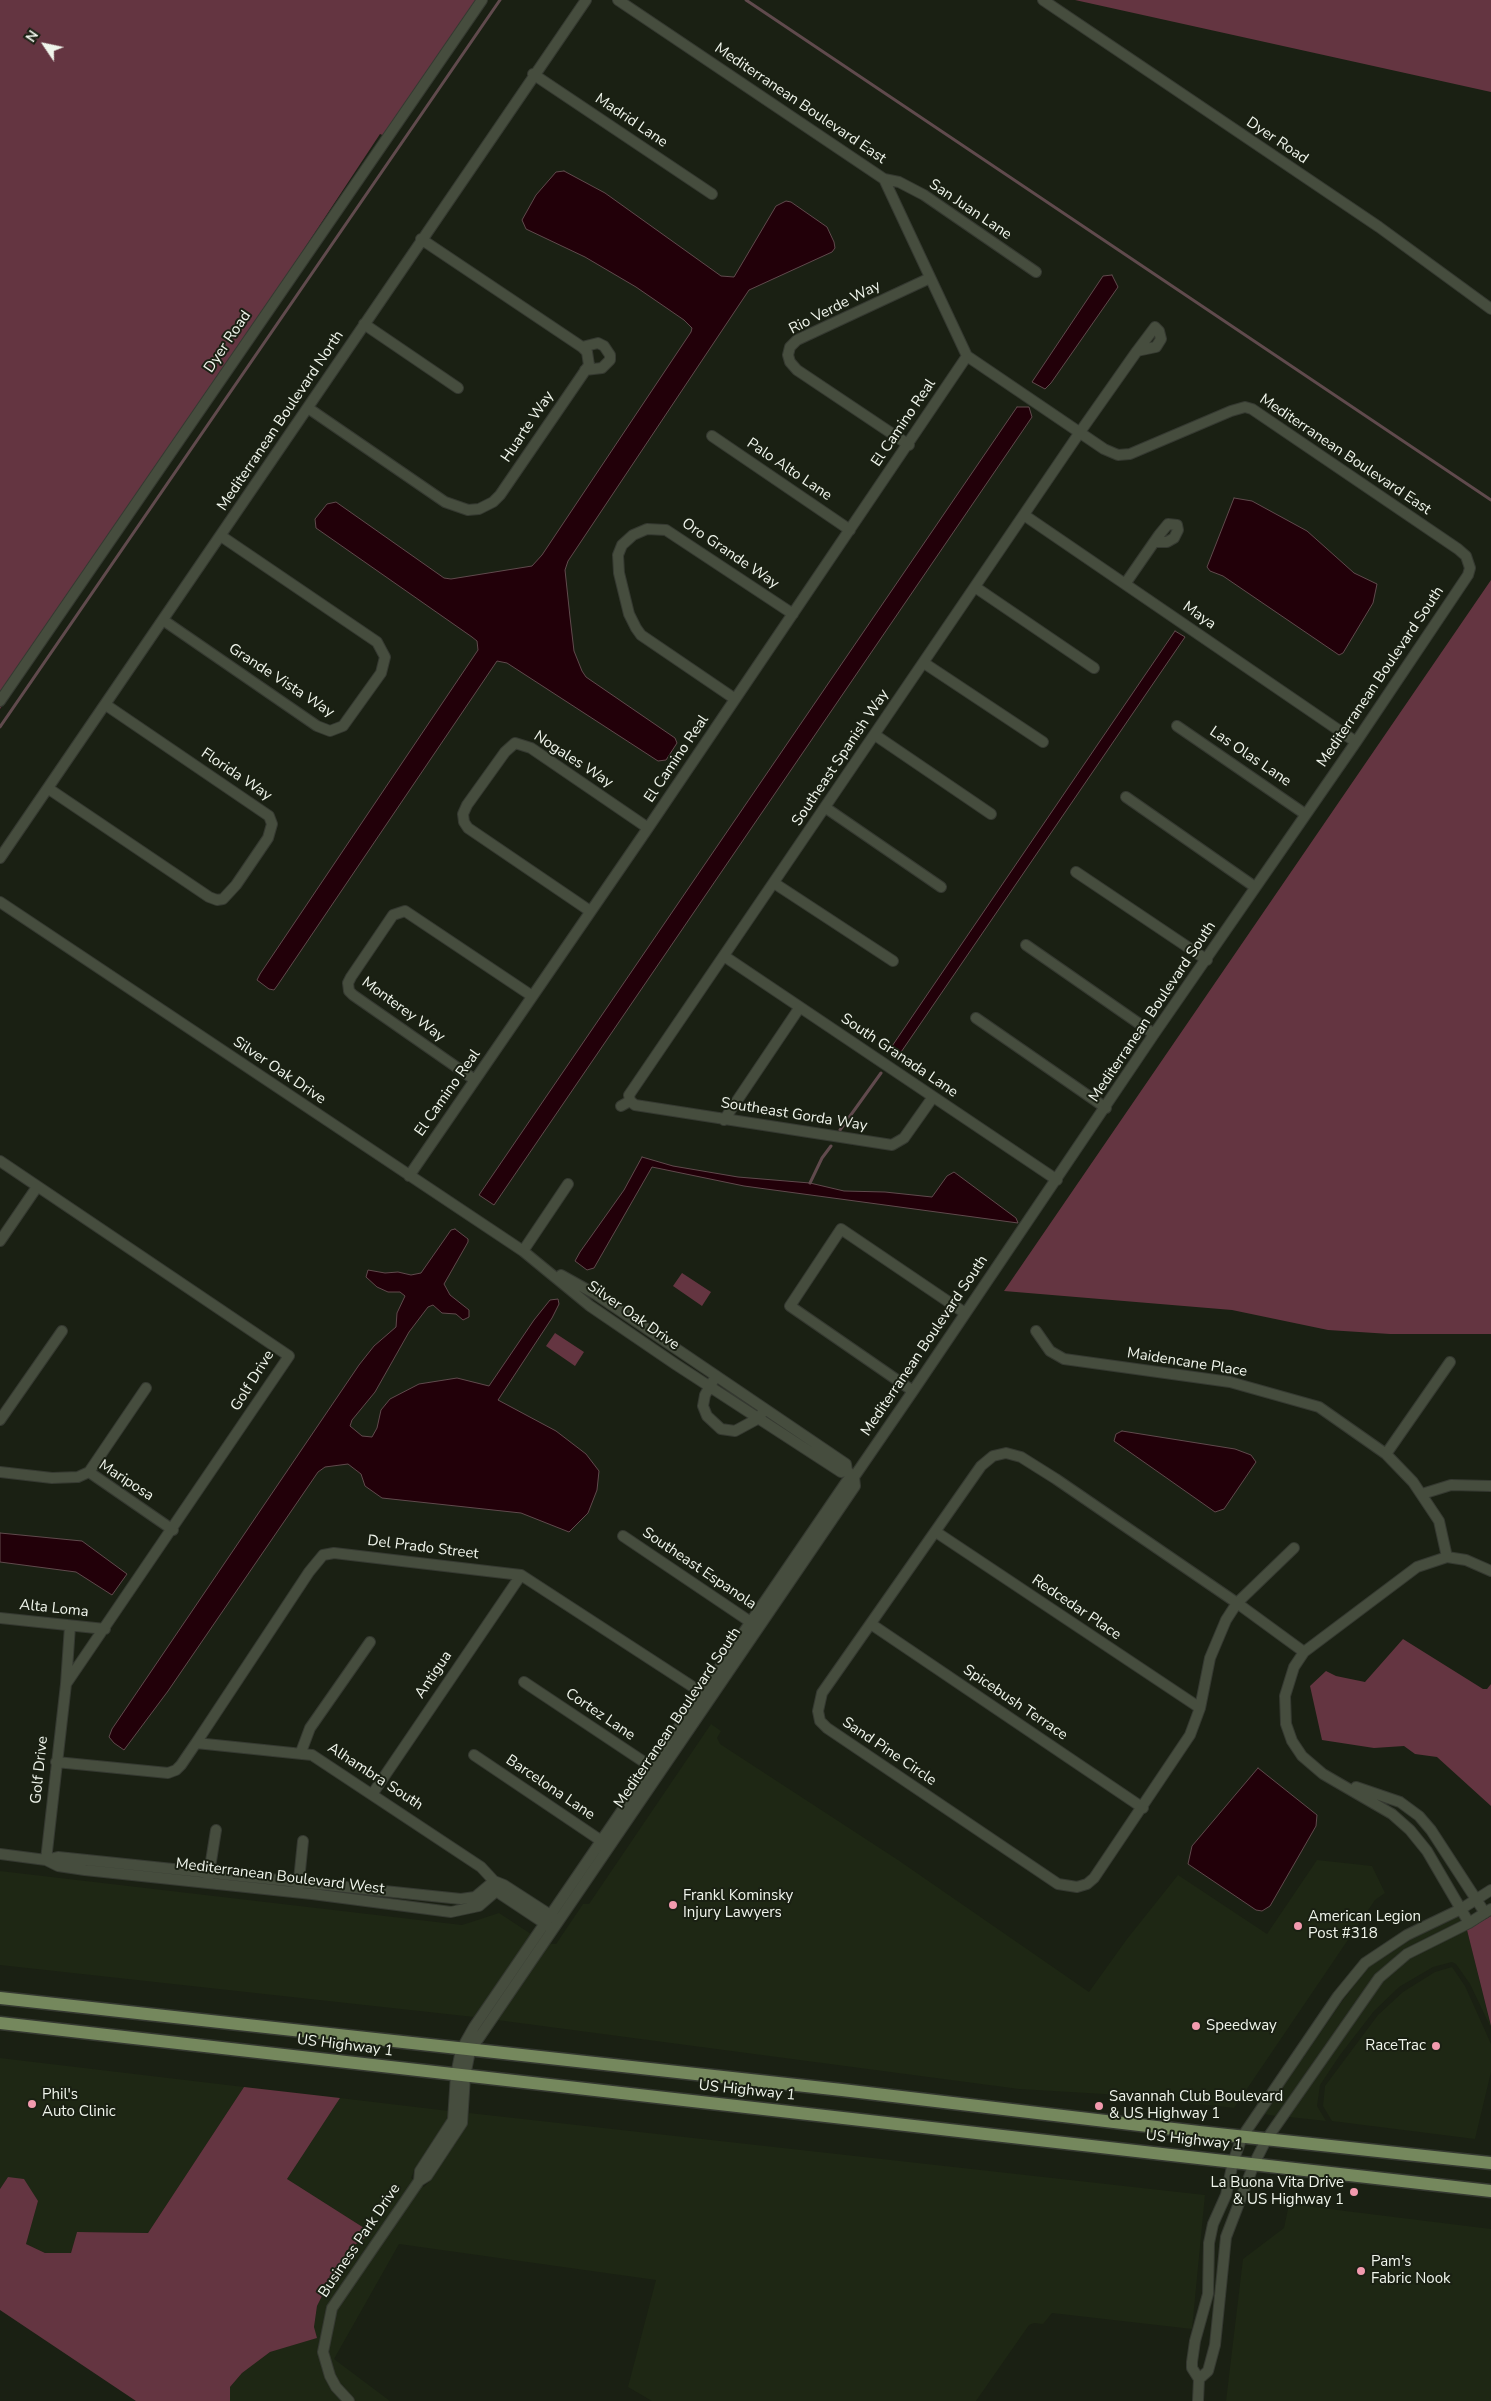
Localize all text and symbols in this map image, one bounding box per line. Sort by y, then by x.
north arrow [20,20,70,70]
text: N [21,27,43,46]
street label: Mediterranean Boulevard East [711,40,889,168]
street label: Madrid Lane [591,90,671,152]
street label: Dyer Road [1243,114,1311,168]
street label: San Juan Lane [925,176,1015,244]
street label: Rio Verde Way [786,277,884,339]
street label: Dyer Road [201,308,255,376]
street label: Mediterranean Boulevard North [214,328,348,514]
street label: El Camino Real [868,376,940,470]
street label: Huarte Way [498,388,558,466]
street label: Mediterranean Boulevard East [1256,391,1434,519]
street label: Palo Alto Lane [743,435,835,505]
street label: Oro Grande Way [678,515,782,593]
street label: Mediterranean Boulevard South [1314,583,1448,771]
street label: Maya [1179,598,1219,634]
street label: Grande Vista Way [225,640,337,722]
street label: Southeast Spanish Way [789,686,893,830]
street label: El Camino Real [641,712,713,806]
street label: Las Olas Lane [1206,723,1294,791]
street label: Nogales Way [530,728,616,792]
street label: Florida Way [197,745,275,805]
street label: Mediterranean Boulevard South [1086,918,1220,1106]
street label: Monterey Way [358,974,448,1046]
street label: South Granada Lane [837,1010,961,1102]
street label: Silver Oak Drive [229,1033,329,1109]
street label: El Camino Real [411,1046,485,1140]
street label: Southeast Gorda Way [719,1095,869,1135]
street label: Mediterranean Boulevard South [858,1252,992,1440]
street label: Silver Oak Drive [584,1278,682,1354]
street label: Maidencane Place [1126,1345,1248,1381]
street label: Golf Drive [227,1347,279,1415]
street label: Mariposa [95,1457,157,1505]
street label: Southeast Espanola [639,1524,759,1614]
street label: Del Prado Street [366,1532,480,1564]
street label: Redcedar Place [1028,1571,1124,1645]
street label: Alta Loma [19,1596,89,1622]
street label: Mediterranean Boulevard South [611,1624,745,1812]
street label: Antigua [412,1648,456,1702]
street label: Spicebush Terrace [959,1661,1071,1745]
street label: Cortez Lane [562,1685,638,1745]
street label: Sand Pine Circle [838,1714,940,1790]
street label: Golf Drive [27,1735,53,1805]
street label: Alhambra South [324,1739,426,1815]
street label: Barcelona Lane [502,1752,598,1824]
street label: Mediterranean Boulevard West [175,1855,385,1899]
place label: Frankl Kominsky Injury Lawyers [683,1887,793,1922]
marker: Frankl Kominsky Injury Lawyers [667,1899,679,1911]
place label: American Legion Post #318 [1308,1908,1421,1943]
marker: American Legion Post #318 [1292,1920,1304,1932]
place label: Speedway [1206,2017,1277,2035]
marker: Speedway [1190,2020,1202,2032]
street label: US Highway 1 [296,2031,394,2061]
place label: RaceTrac [1365,2037,1426,2055]
marker: RaceTrac [1430,2040,1442,2052]
street label: US Highway 1 [698,2077,796,2105]
place label: Phil's Auto Clinic [42,2086,116,2121]
place label: Savannah Club Boulevard & US Highway 1 [1109,2088,1283,2123]
marker: Phil's Auto Clinic [26,2098,38,2110]
marker: Savannah Club Boulevard & US Highway 1 [1093,2100,1105,2112]
street label: US Highway 1 [1145,2127,1243,2155]
place label: La Buona Vita Drive & US Highway 1 [1210,2174,1344,2209]
street label: Business Park Drive [315,2181,405,2301]
marker: La Buona Vita Drive & US Highway 1 [1348,2186,1360,2198]
place label: Pam's Fabric Nook [1371,2253,1451,2288]
marker: Pam's Fabric Nook [1355,2265,1367,2277]

